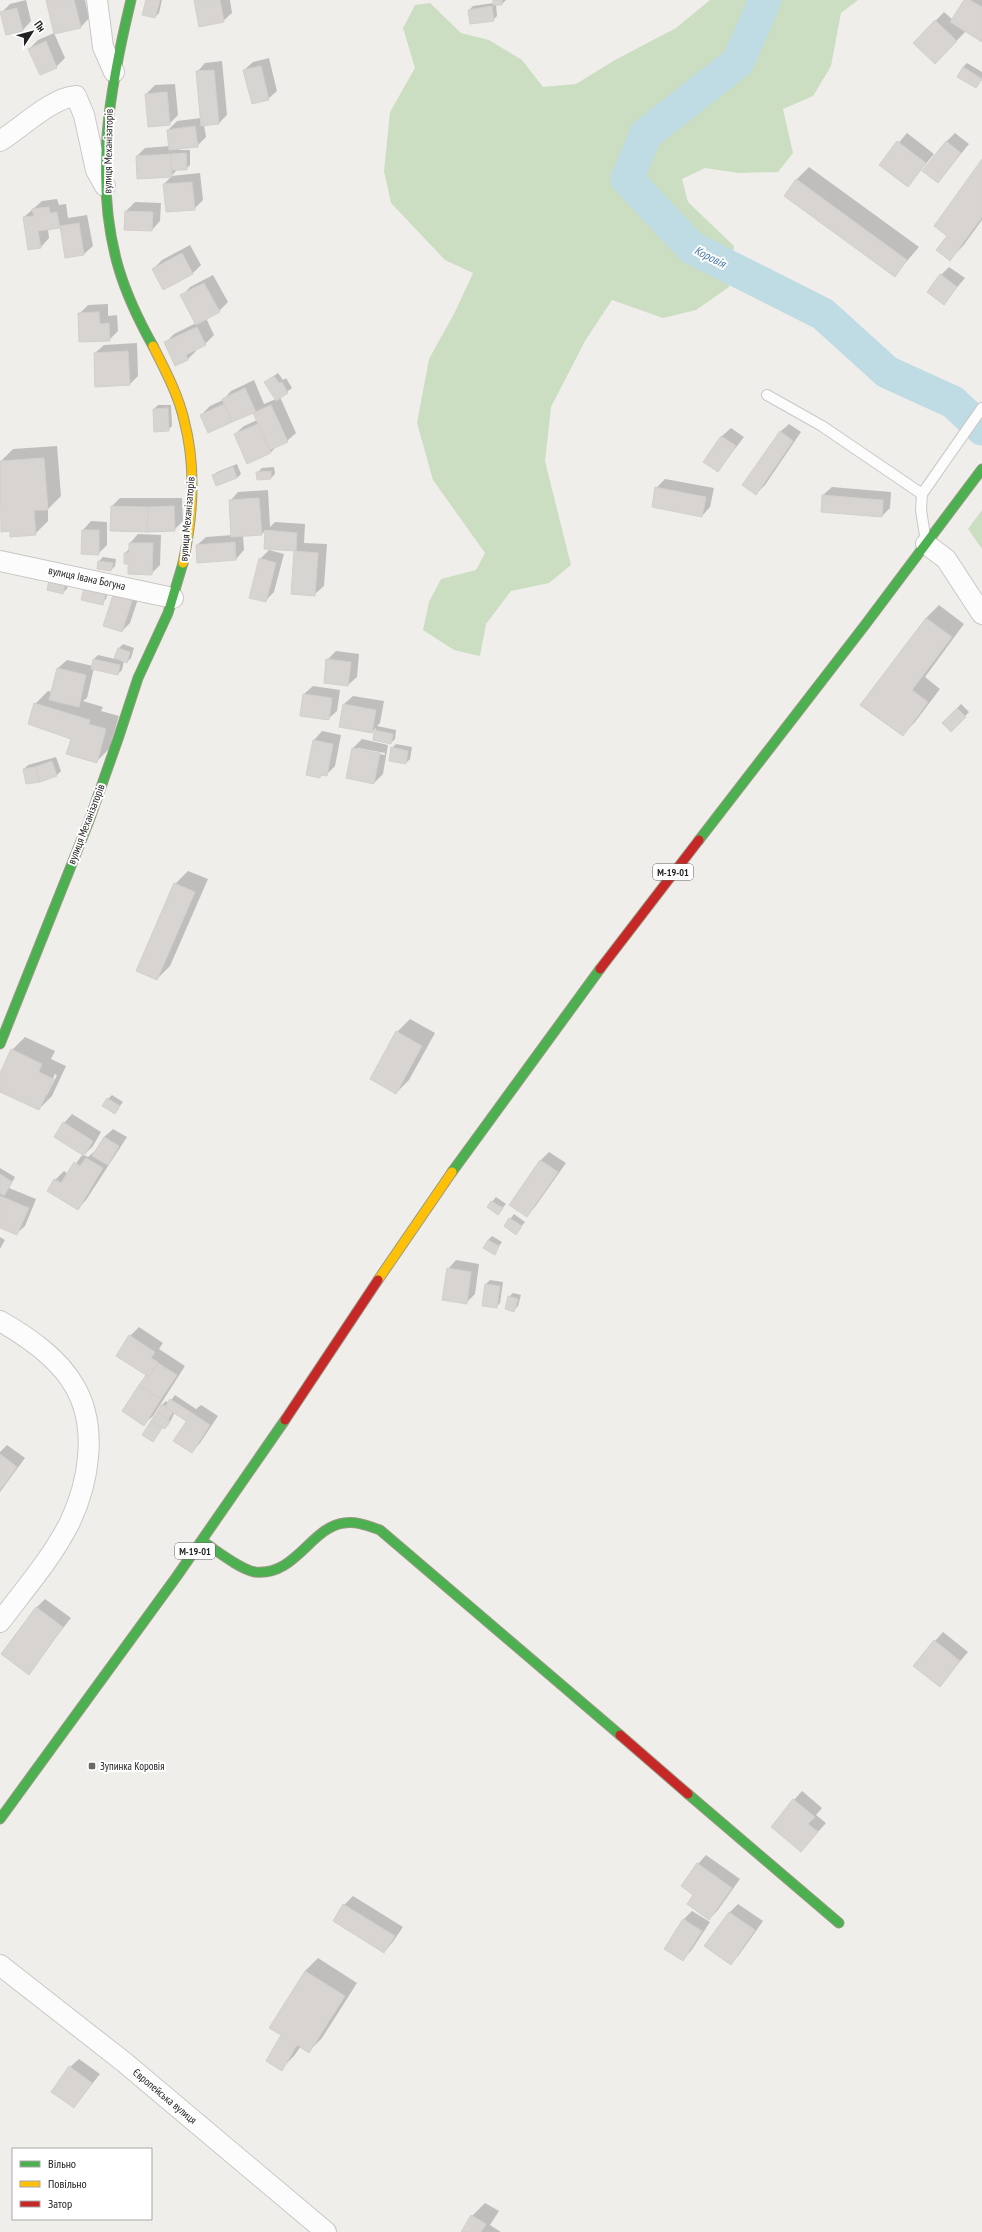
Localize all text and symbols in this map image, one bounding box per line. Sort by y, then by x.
north arrow [12,12,52,52]
text: Пн [31,18,49,35]
street label: вулиця Механізаторів [100,108,116,193]
water label: Коровія [692,242,730,271]
street label: вулиця Механізаторів [176,476,198,562]
street label: вулиця Івана Богуна [47,563,127,593]
street label: вулиця Механізаторів [64,781,108,866]
road number: М-19-01 [653,864,693,880]
road number: М-19-01 [175,1543,215,1559]
place label: Зупинка Коровія [100,1759,165,1773]
marker: Зупинка Коровія [87,1761,97,1771]
street label: Європейська вулиця [130,2065,200,2127]
legend [12,2148,152,2220]
text: Вільно [48,2156,76,2171]
text: Повільно [48,2176,87,2191]
text: Затор [48,2196,72,2211]

